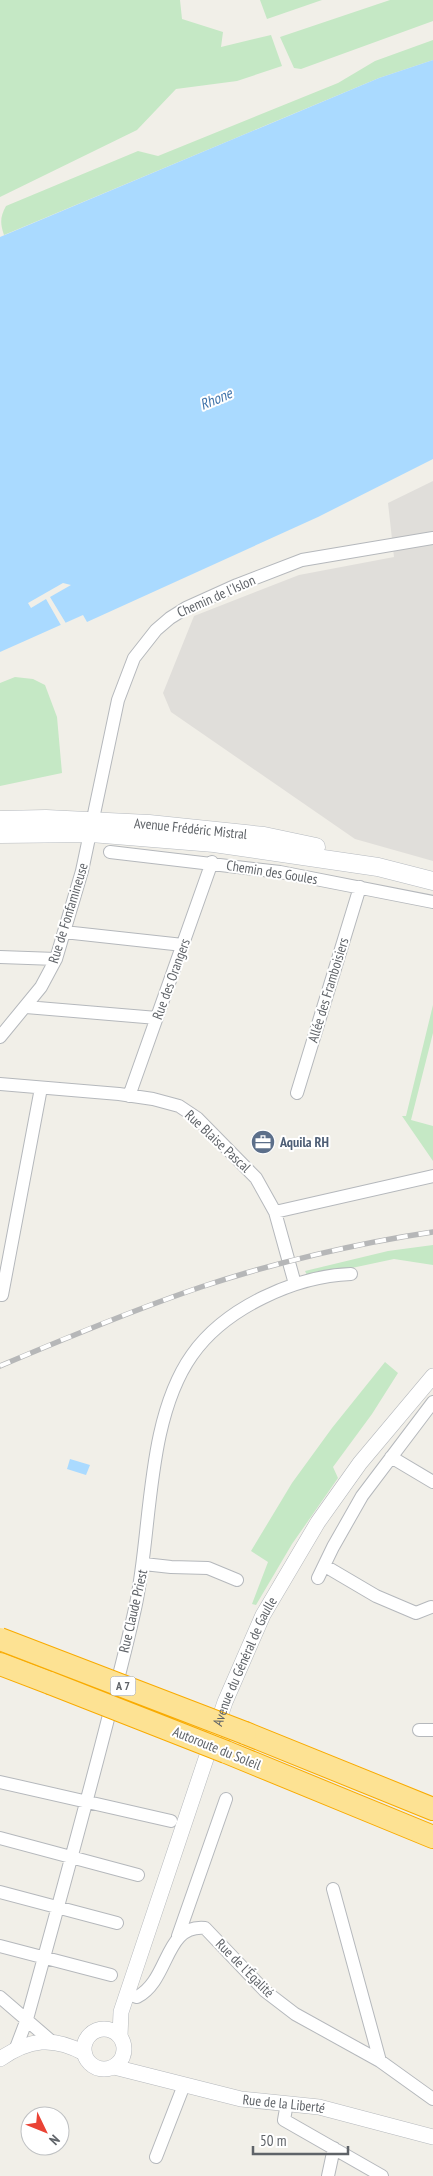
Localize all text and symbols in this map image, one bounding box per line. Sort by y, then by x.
water label: Rhone [197,383,235,414]
street label: Chemin de l'Islon [174,571,258,621]
street label: Avenue Frédéric Mistral [134,814,249,843]
street label: Chemin des Goules [225,856,319,888]
street label: Rue de Fonfamineuse [44,860,92,965]
street label: Allée des Framboisiers [303,935,353,1045]
street label: Rue des Orangers [148,936,194,1022]
street label: Rue Blaise Pascal [181,1106,255,1177]
office icon: Aquila RH [250,1129,276,1155]
place label: Aquila RH [279,1133,329,1151]
street label: Rue Claude Priest [115,1567,151,1654]
street label: Avenue du Général de Gaulle [209,1593,281,1728]
road number: A 7 [110,1676,136,1695]
street label: Autoroute du Soleil [170,1722,264,1774]
street label: Rue de l'Égalité [212,1935,278,2001]
street label: Rue de la Liberté [242,2090,327,2117]
north arrow [20,2106,70,2156]
scale bar [253,2124,348,2156]
text: N [45,2131,64,2149]
text: 50 m [260,2131,286,2150]

